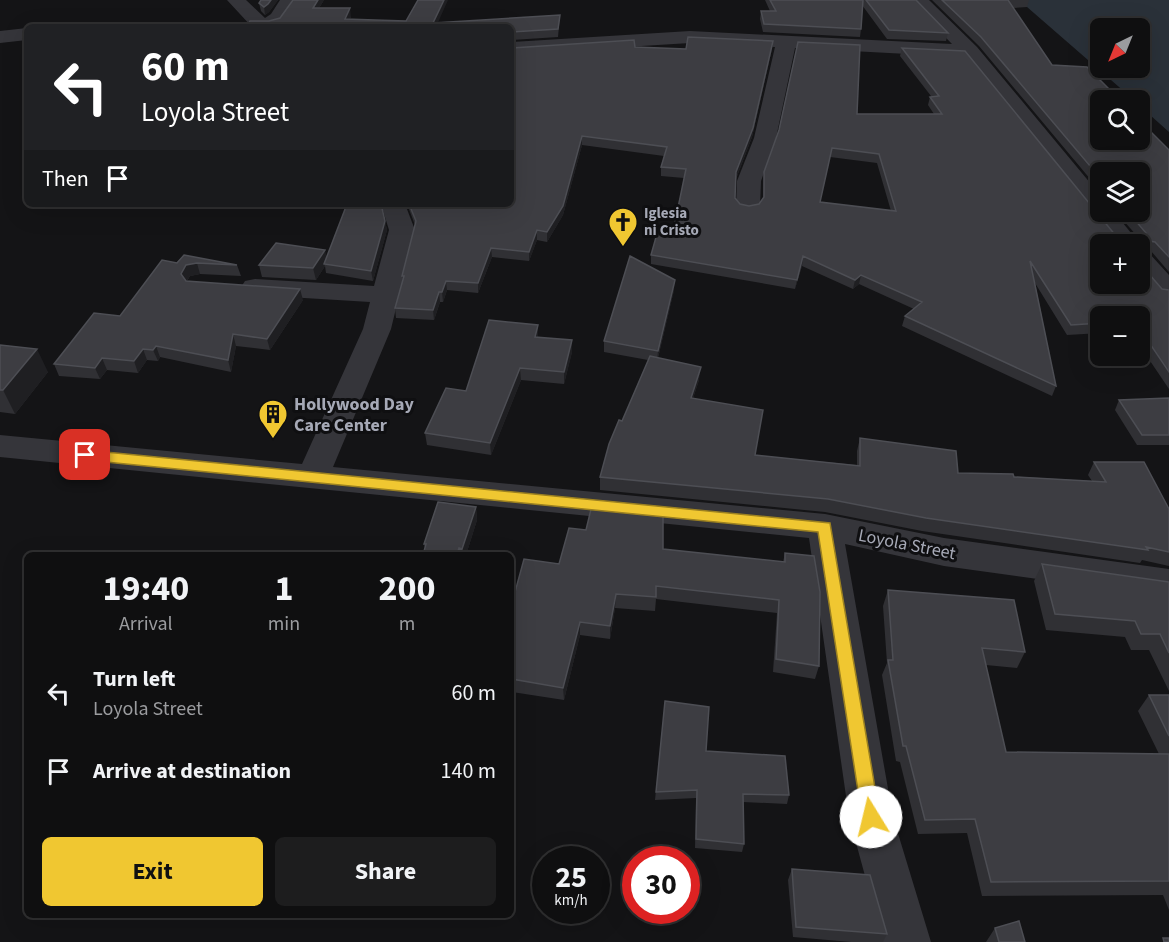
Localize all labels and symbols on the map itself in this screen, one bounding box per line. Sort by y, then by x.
north arrow [1090,18,1150,78]
place label: Iglesia ni Cristo [644,203,699,241]
church icon: Iglesia ni Cristo [607,206,639,248]
place label: Hollywood Day Care Center [294,392,414,438]
building icon: Hollywood Day Care Center [257,398,289,440]
pin [59,429,110,480]
street label: Loyola Street [856,523,958,566]
position arrow [839,785,903,849]
speed limit sign: 30 [622,846,700,924]

